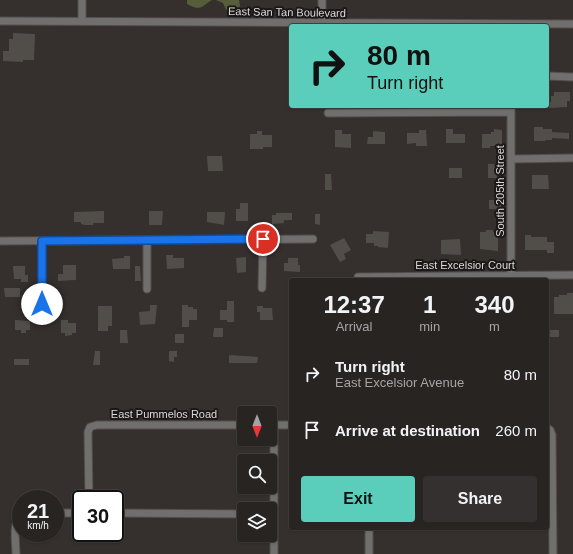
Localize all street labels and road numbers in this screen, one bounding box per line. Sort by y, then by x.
street label: East San Tan Boulevard [228,5,346,19]
street label: South 205th Street [494,145,506,237]
street label: East Excelsior Court [415,259,515,271]
street label: East Pummelos Road [111,408,217,420]

